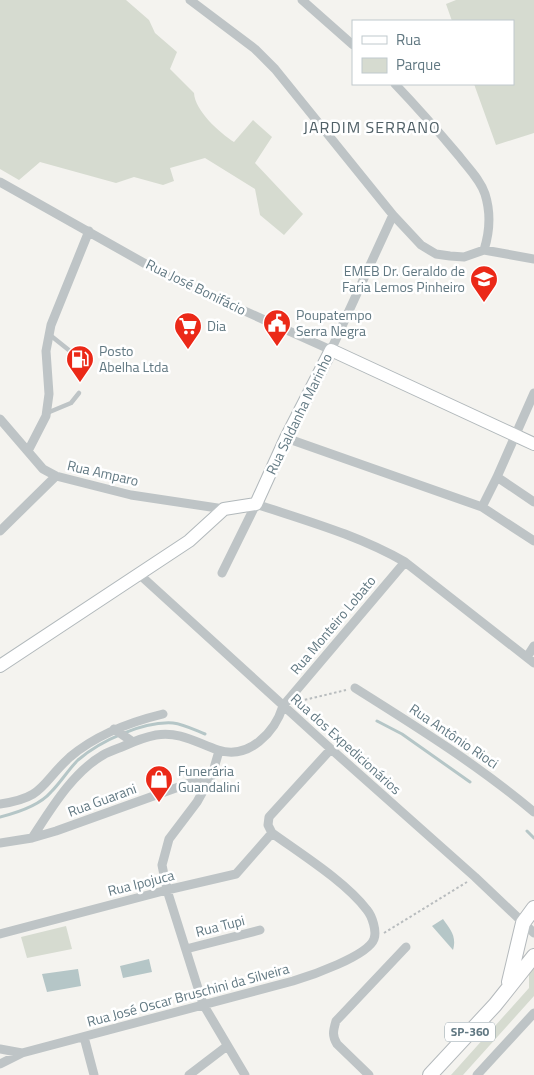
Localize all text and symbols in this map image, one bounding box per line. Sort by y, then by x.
legend [352,20,514,85]
text: Rua [396,28,421,51]
text: Parque [396,53,441,76]
district label: JARDIM SERRANO [303,115,441,139]
street label: Rua José Bonifácio [143,253,250,320]
place label: EMEB Dr. Geraldo de Faria Lemos Pinheiro [342,260,465,297]
school or university icon: EMEB Dr. Geraldo de Faria Lemos Pinheiro [469,264,499,303]
place label: Poupatempo Serra Negra [296,304,372,341]
public building icon: Poupatempo Serra Negra [262,308,292,347]
supermarket icon: Dia [173,311,203,350]
place label: Dia [207,315,226,336]
place label: Posto Abelha Ltda [99,340,168,377]
fuel station icon: Posto Abelha Ltda [65,344,95,383]
street label: Rua Saldanha Marinho [260,350,337,478]
street label: Rua Amparo [65,454,141,491]
street label: Rua Monteiro Lobato [285,571,380,679]
street label: Rua dos Expedicionários [286,688,406,799]
street label: Rua Antônio Rioci [405,698,503,773]
place label: Funerária Guandalini [178,760,240,797]
shop icon: Funerária Guandalini [144,764,174,803]
street label: Rua Guarani [65,777,139,822]
street label: Rua Ipojuca [105,864,176,901]
street label: Rua Tupi [193,909,247,942]
street label: Rua José Oscar Bruschini da Silveira [84,957,291,1032]
road number: SP-360 [445,1022,495,1042]

